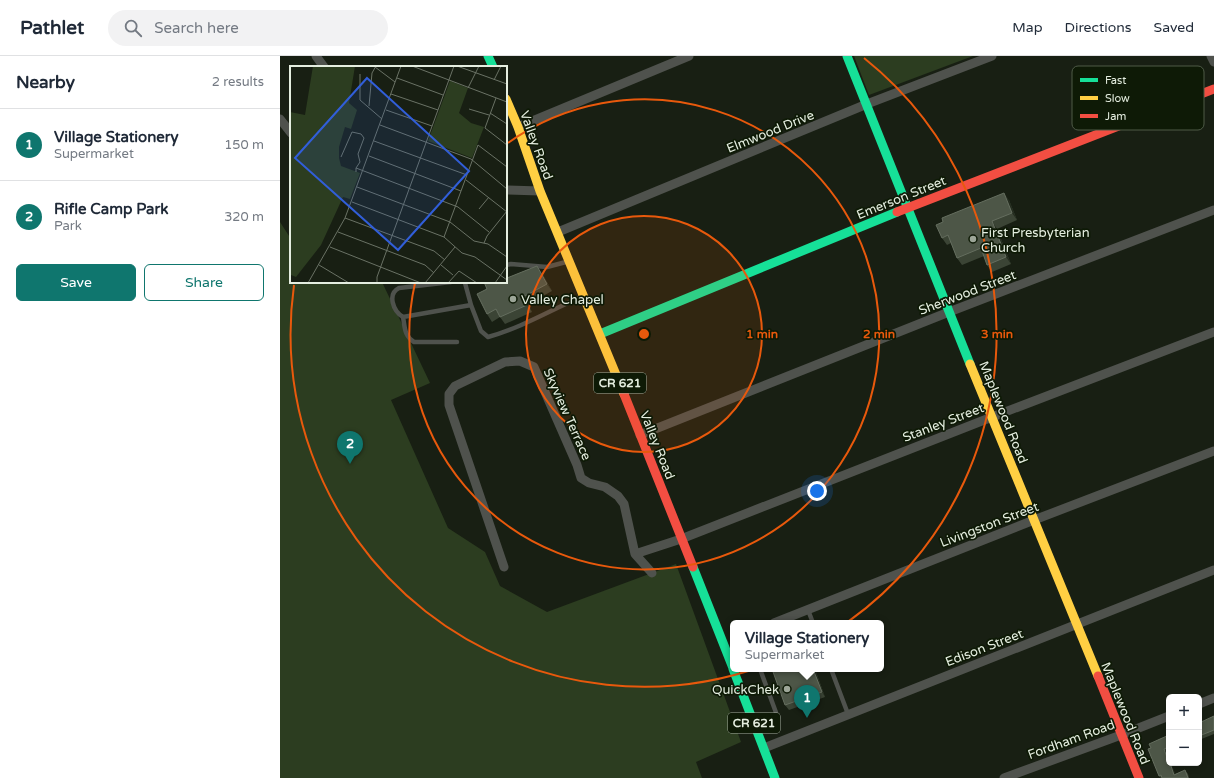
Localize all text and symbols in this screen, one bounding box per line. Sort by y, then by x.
search box [108,10,388,46]
text: Pathlet [20,17,84,39]
icon: search [122,17,144,39]
text: Search here [154,19,239,37]
text: Map [1012,19,1043,36]
text: Directions [1065,19,1132,36]
text: Saved [1154,19,1194,36]
inset map [290,66,507,283]
legend [1072,66,1204,130]
text: Nearby [16,72,75,93]
text: 2 results [212,74,264,90]
text: Fast [1105,74,1126,87]
text: Slow [1105,92,1130,105]
street label: Elmwood Drive [724,107,816,157]
street label: Valley Road [516,109,556,182]
text: Jam [1105,110,1126,123]
text: Village Stationery [54,128,179,146]
text: 1 [25,137,33,153]
text: 150 m [224,137,264,153]
text: Supermarket [54,146,134,162]
street label: Emerson Street [854,173,948,223]
text: Rifle Camp Park [54,200,168,218]
text: 2 [25,209,33,225]
text: 320 m [224,209,264,225]
text: Park [54,218,82,234]
place label: First Presbyterian Church [981,225,1090,256]
marker: First Presbyterian Church [968,234,978,244]
button: Save [16,264,136,301]
button: Share [144,264,264,301]
street label: Sherwood Street [916,267,1018,319]
place label: Valley Chapel [521,292,604,308]
marker: Valley Chapel [508,294,518,304]
centre of rings [637,327,651,341]
text: 1 min [746,327,778,341]
text: 2 min [863,327,895,341]
text: 3 min [981,327,1013,341]
street label: Maplewood Road [975,359,1031,466]
street label: Skyview Terrace [540,366,595,463]
road number: CR 621 [594,373,646,393]
street label: Stanley Street [900,400,986,446]
street label: Valley Road [636,409,678,482]
pin: 2 [337,431,363,464]
your location [807,481,827,501]
street label: Livingston Street [938,499,1041,551]
popup [730,620,884,672]
street label: Edison Street [943,626,1026,670]
text: Village Stationery [745,629,869,647]
text: Supermarket [745,647,825,663]
street label: Maplewood Road [1097,660,1153,767]
place label: QuickChek [712,682,779,698]
marker: QuickChek [782,684,792,694]
pin: 1 [794,685,820,718]
map controls [1166,694,1202,766]
button: + [1166,694,1202,730]
road number: CR 621 [728,713,780,733]
street label: Fordham Road [1026,717,1117,763]
button: − [1166,730,1202,766]

